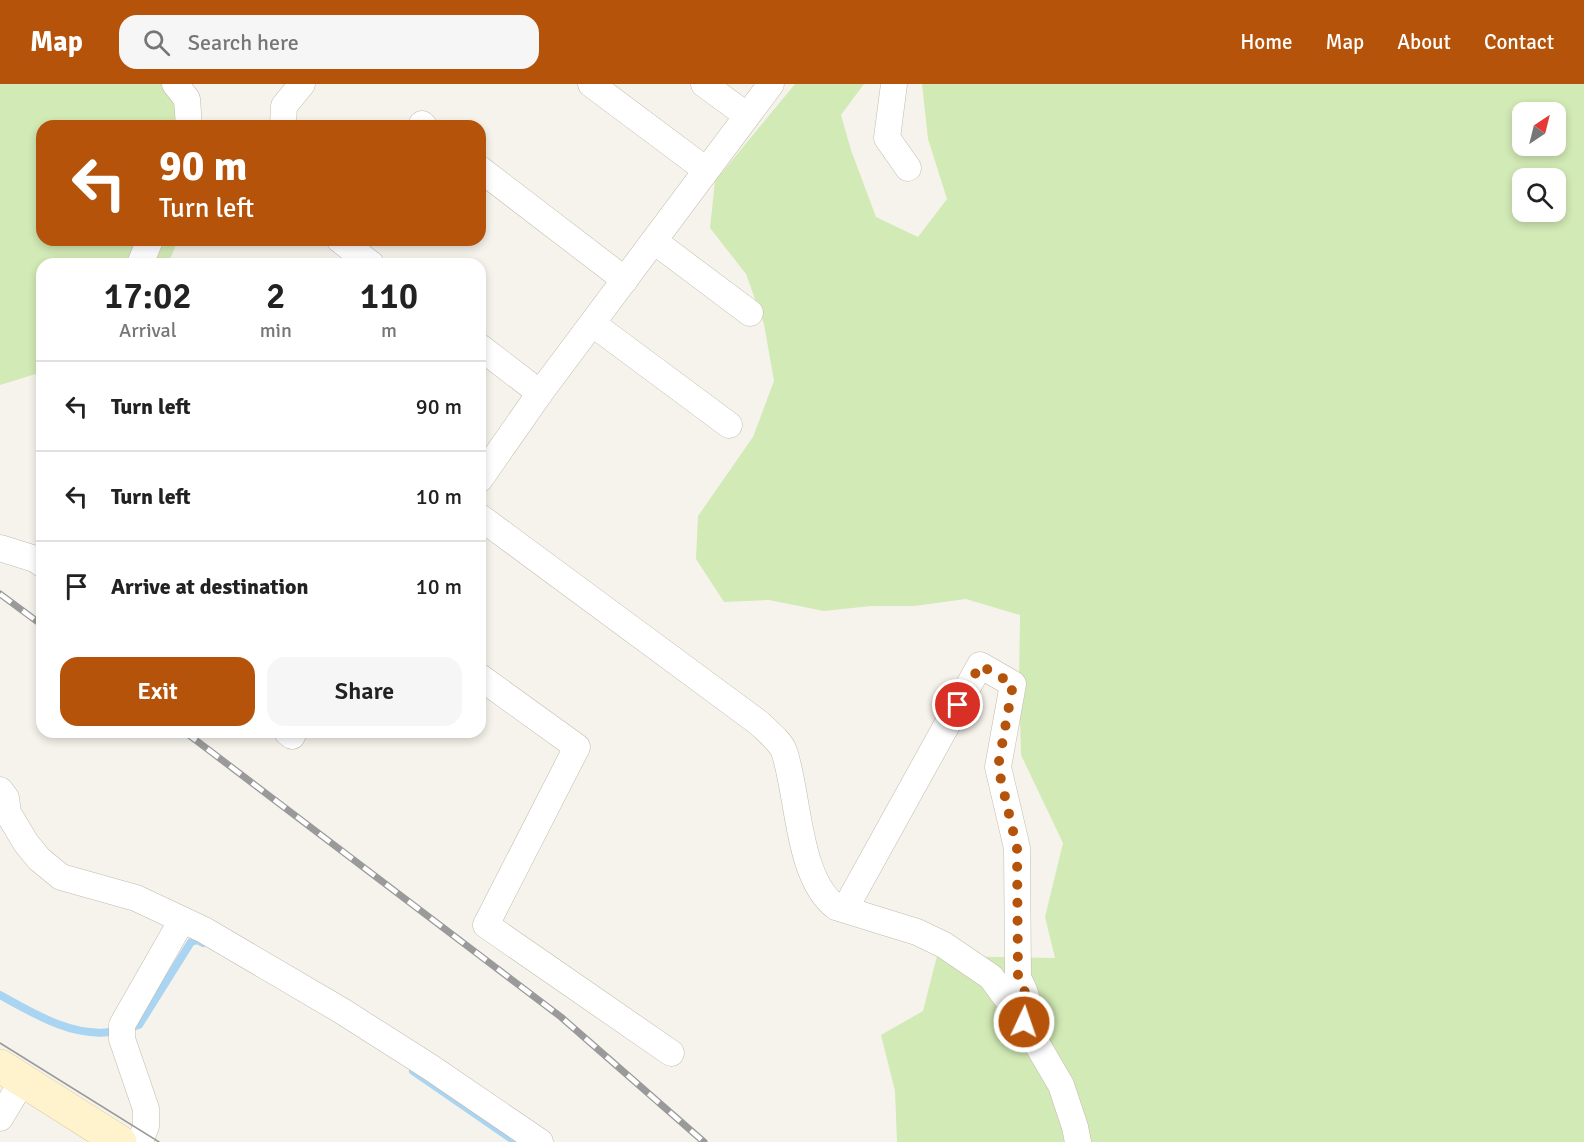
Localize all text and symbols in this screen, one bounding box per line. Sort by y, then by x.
search box [119,15,539,69]
text: Map [30,25,83,59]
icon: search [140,26,173,59]
text: Search here [188,29,299,56]
text: Home [1240,29,1293,55]
text: Map [1326,29,1364,55]
text: About [1397,29,1451,55]
text: Contact [1484,29,1554,55]
north arrow [1512,102,1566,156]
map controls [1512,102,1566,222]
text: 90 m [159,141,248,192]
icon: left [60,144,138,222]
button: search [1512,168,1566,222]
text: Turn left [159,192,254,225]
text: 17:02 [104,274,192,319]
text: 2 [266,274,286,319]
text: 110 [360,274,418,319]
text: Arrival [119,318,177,343]
text: min [260,318,292,343]
text: m [381,318,397,343]
icon: left [60,390,93,423]
text: Turn left [111,393,191,420]
text: 90 m [416,393,462,420]
icon: left [60,480,93,513]
text: Turn left [111,483,191,510]
text: 10 m [416,483,462,510]
icon: arrive [60,570,93,603]
text: Arrive at destination [111,573,308,600]
text: 10 m [416,573,462,600]
button: Exit [60,657,255,726]
button: Share [267,657,462,726]
pin [932,679,983,730]
icon: arrive [941,688,974,721]
position arrow [992,990,1056,1054]

